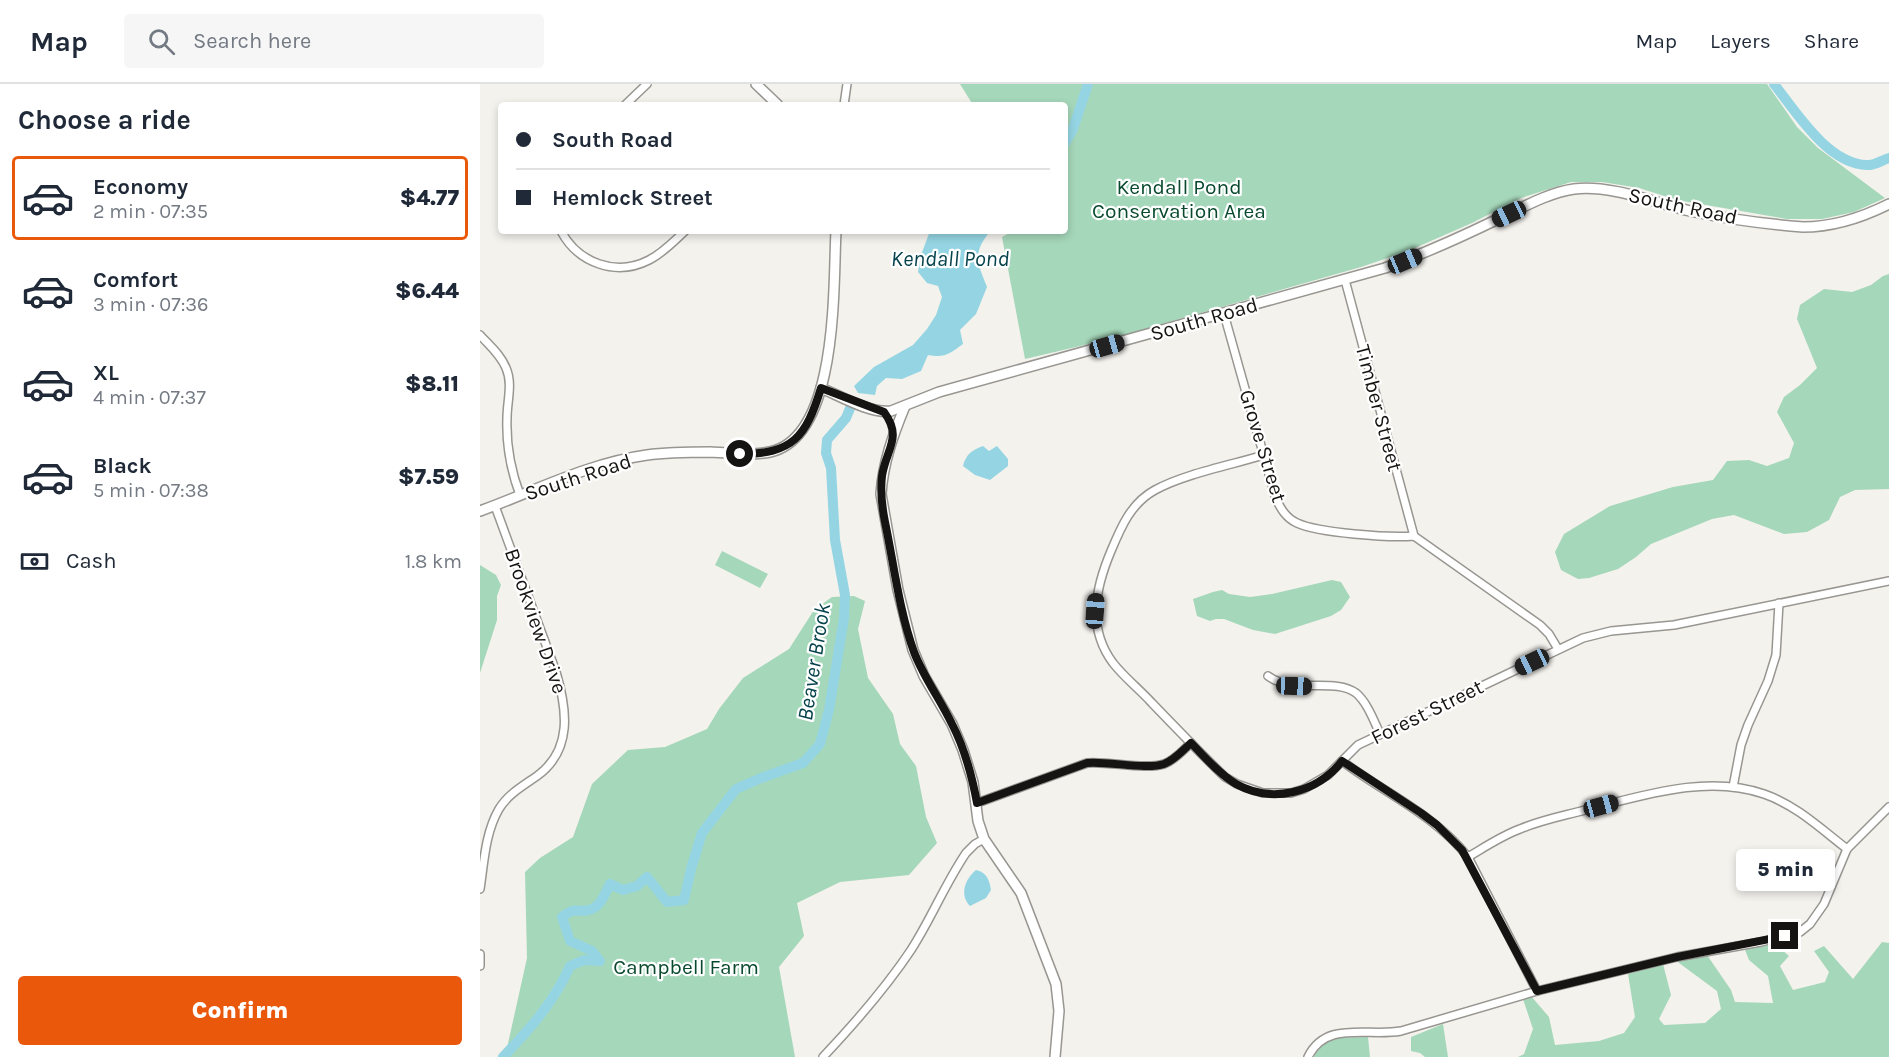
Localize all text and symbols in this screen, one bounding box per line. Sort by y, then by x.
search box [124,14,544,68]
text: Map [30,25,88,58]
icon: search [145,25,178,58]
text: Search here [193,28,311,54]
text: Map [1635,29,1677,53]
text: Layers [1710,29,1771,53]
text: Share [1804,29,1859,53]
text: Choose a ride [18,104,191,136]
text: South Road [552,127,673,153]
icon: car [21,171,75,225]
text: Economy [93,174,188,200]
park label: Kendall Pond Conservation Area [1092,175,1266,223]
street label: South Road [1626,183,1740,229]
text: $4.77 [400,185,459,211]
text: Hemlock Street [552,185,713,211]
car [1489,198,1529,230]
text: 2 min · 07:35 [93,200,208,223]
water label: Kendall Pond [891,246,1009,272]
car [1385,246,1425,276]
icon: car [21,264,75,318]
text: Comfort [93,267,178,293]
text: $6.44 [395,278,459,304]
street label: South Road [1147,292,1261,346]
text: 3 min · 07:36 [93,293,209,316]
car [1087,332,1127,360]
street label: Timber Street [1351,342,1407,474]
icon: car [21,357,75,411]
text: XL [93,360,119,386]
text: $8.11 [405,371,459,397]
text: 4 min · 07:37 [93,386,206,409]
street label: Grove Street [1234,387,1292,505]
route start [726,440,753,467]
street label: South Road [522,448,634,506]
icon: car [21,450,75,504]
text: Black [93,453,152,479]
text: $7.59 [398,464,459,490]
text: 5 min · 07:38 [93,479,209,502]
icon: cash [18,545,51,578]
street label: Brookview Drive [500,545,572,697]
text: Cash [66,548,116,574]
text: 1.8 km [405,550,462,573]
car [1085,592,1105,630]
water label: Beaver Brook [792,601,836,723]
car [1512,646,1552,678]
street label: Forest Street [1367,674,1487,749]
car [1276,676,1312,696]
car [1581,793,1621,819]
callout: 5 min [1736,849,1834,891]
text: 5 min [1757,858,1814,881]
route end [1771,922,1798,949]
park label: Campbell Farm [613,955,759,979]
button: Confirm [18,976,462,1045]

